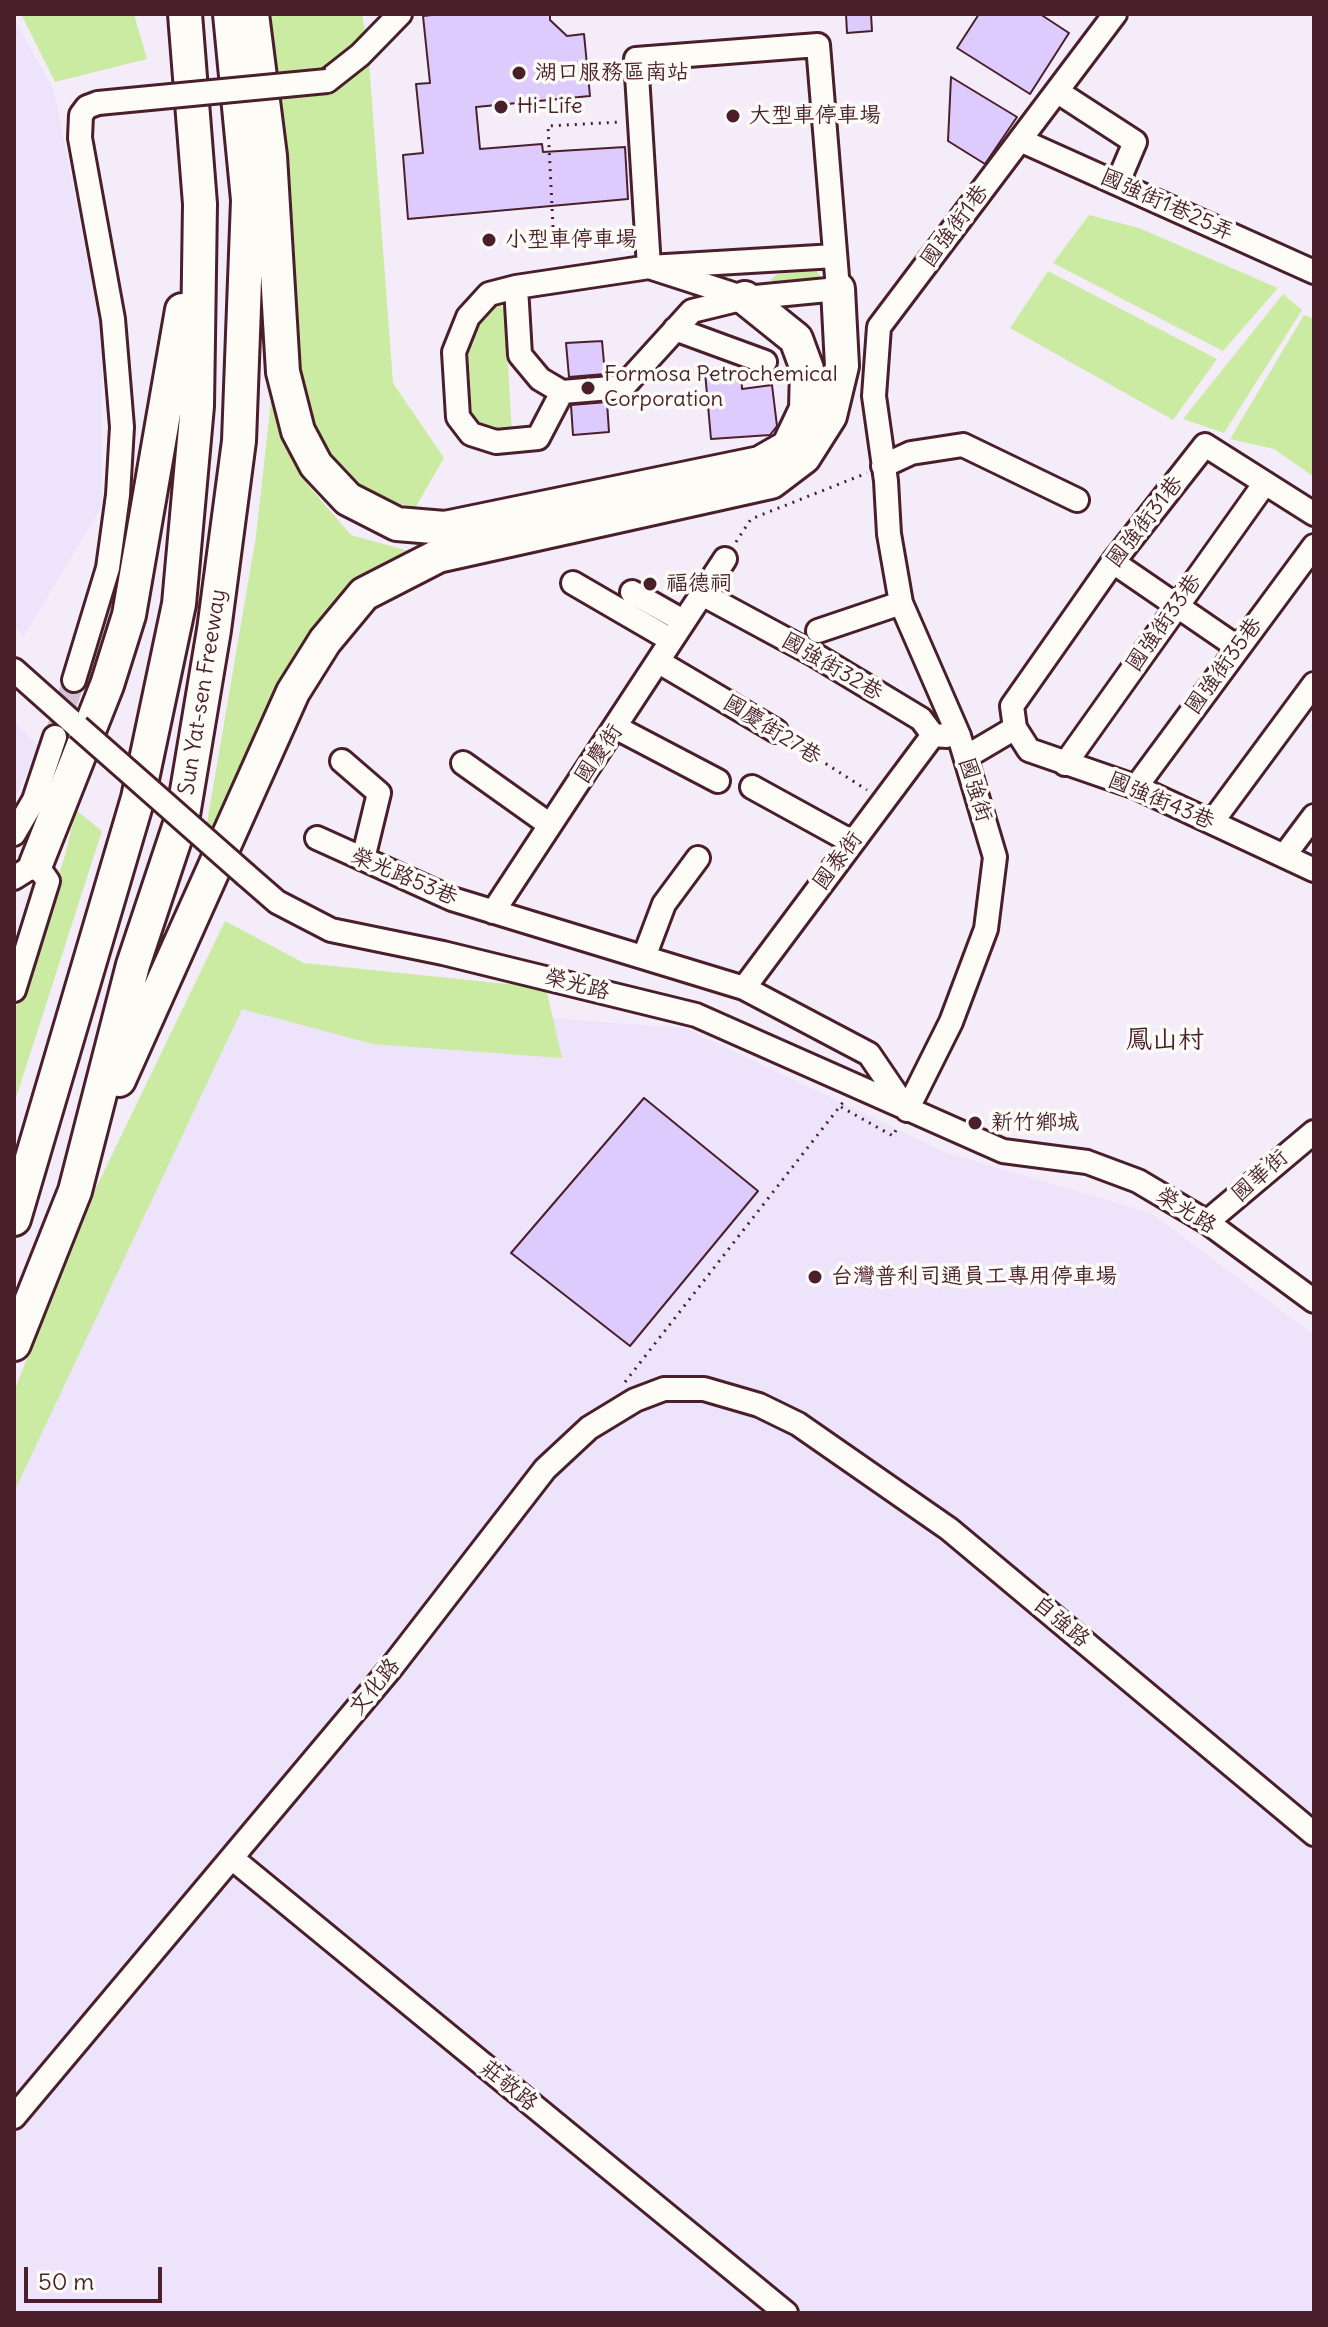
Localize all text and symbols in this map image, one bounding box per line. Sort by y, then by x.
place label: 湖口服務區南站 [535,60,689,86]
marker: 湖口服務區南站 [510,64,528,82]
place label: Hi-Life [517,94,583,120]
marker: Hi-Life [492,98,510,116]
place label: 大型車停車場 [749,103,881,129]
marker: 大型車停車場 [724,107,742,125]
street label: 國強街1巷25弄 [1096,164,1238,246]
street label: 國強街1巷 [915,179,995,273]
place label: 小型車停車場 [505,227,637,253]
marker: 小型車停車場 [480,231,498,249]
place label: Formosa Petrochemical Corporation [604,362,838,414]
marker: Formosa Petrochemical Corporation [579,379,597,397]
street label: 國強街31巷 [1101,471,1189,573]
street label: 國強街33巷 [1121,569,1207,677]
place label: 福德祠 [666,571,732,597]
marker: 福德祠 [641,575,659,593]
street label: Sun Yat-sen Freeway [174,587,232,797]
street label: 國強街35巷 [1180,612,1268,720]
street label: 國強街32巷 [777,627,887,707]
street label: 國慶街27巷 [718,689,826,771]
street label: 國慶街 [570,719,628,789]
street label: 國強街 [953,755,997,825]
street label: 國強街43巷 [1104,767,1218,835]
street label: 國泰街 [808,827,868,895]
street label: 榮光路53巷 [347,843,461,911]
street label: 榮光路 [542,964,612,1006]
district label: 鳳山村 [1126,1025,1204,1057]
place label: 新竹鄉城 [991,1110,1079,1136]
marker: 新竹鄉城 [966,1114,984,1132]
street label: 國華街 [1226,1144,1294,1208]
street label: 榮光路 [1151,1182,1221,1240]
place label: 台灣普利司通員工專用停車場 [831,1264,1117,1290]
marker: 台灣普利司通員工專用停車場 [806,1268,824,1286]
street label: 自強路 [1027,1591,1095,1653]
street label: 文化路 [344,1653,406,1721]
street label: 莊敬路 [475,2055,543,2117]
scale bar [28,2251,166,2301]
text: 50 m [38,2266,94,2296]

